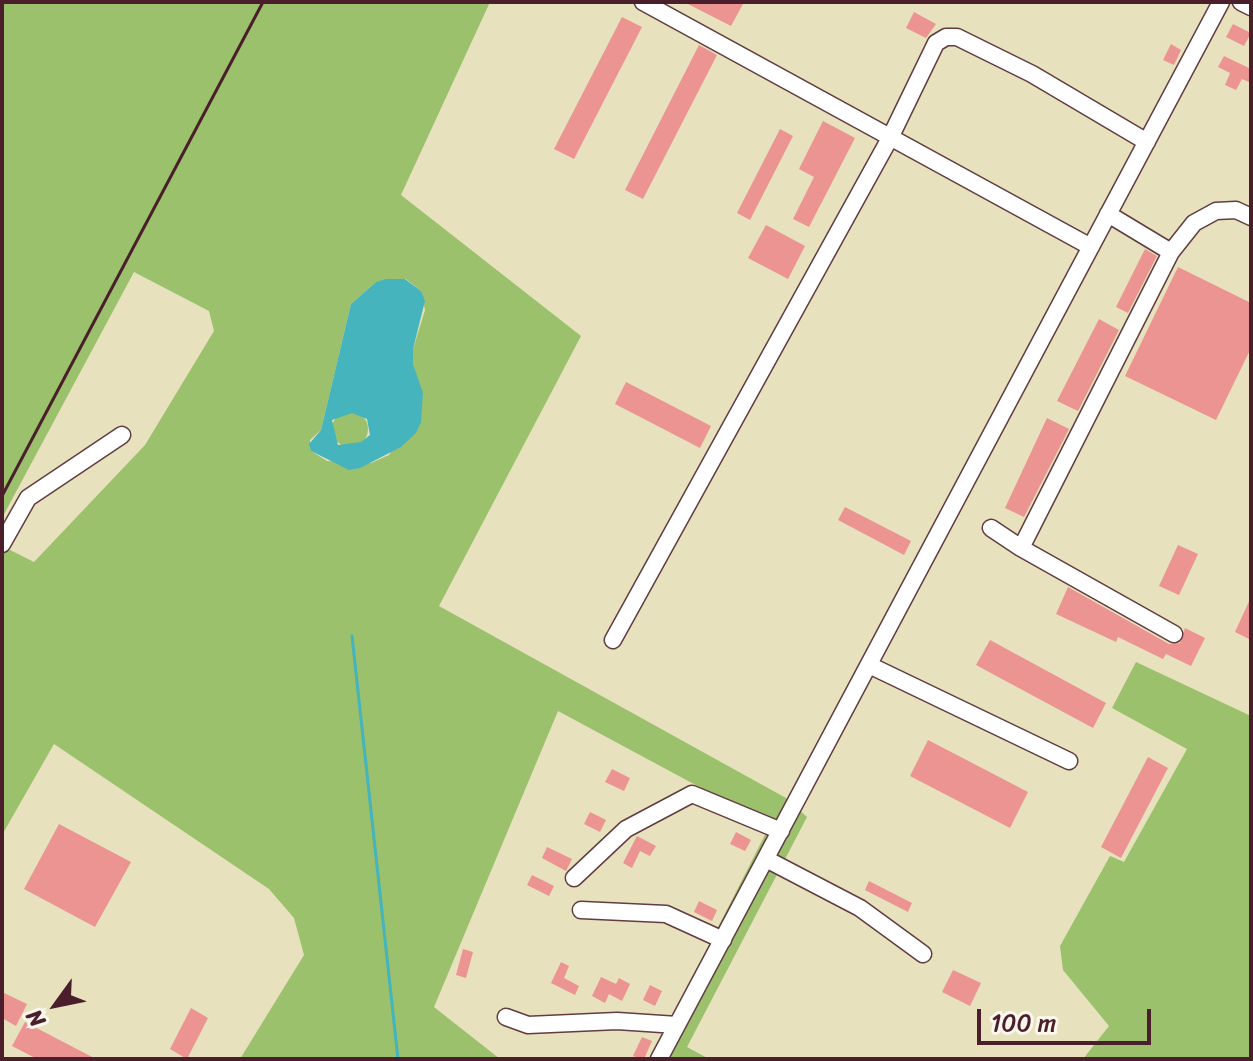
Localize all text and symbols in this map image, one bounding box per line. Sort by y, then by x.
north arrow [16,965,96,1045]
scale bar [981,993,1155,1043]
text: N [15,1001,56,1035]
text: 100 m [991,1002,1056,1044]

